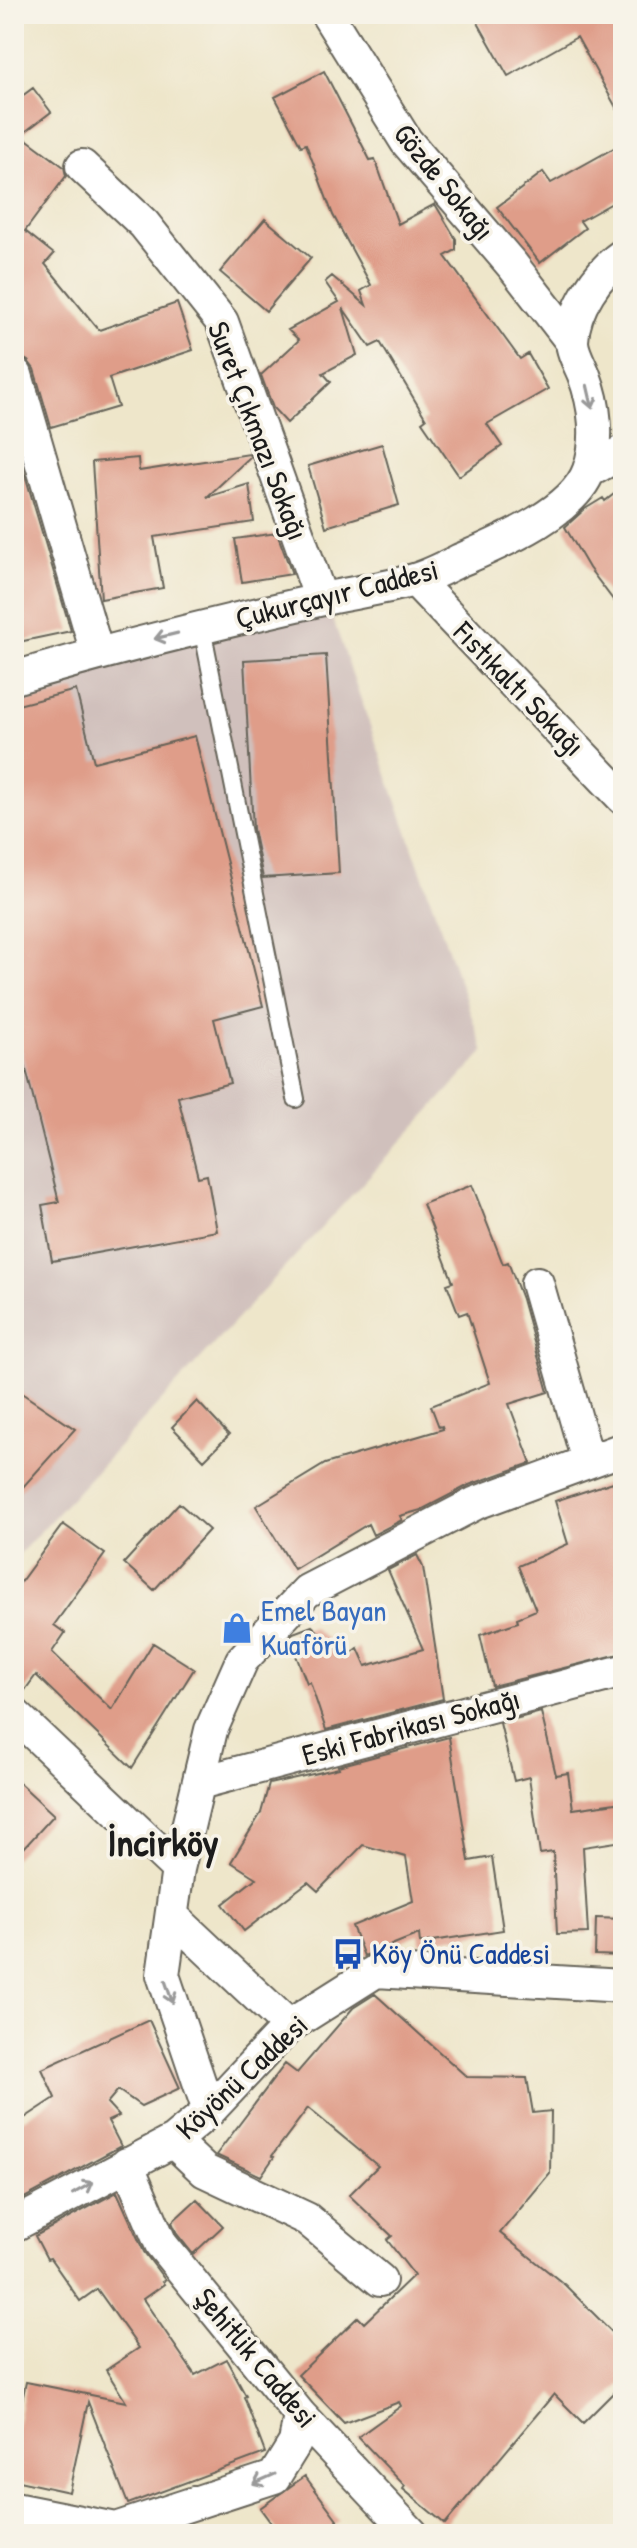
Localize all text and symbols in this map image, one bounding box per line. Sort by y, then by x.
street label: Gözde Sokağı [385,114,504,248]
street label: Suret Çıkmazı Sokağı [199,316,319,546]
one-way arrow [583,383,598,409]
street label: Çukurçayır Caddesi [231,549,442,638]
street label: Fıstıkaltı Sokağı [445,612,594,764]
one-way arrow [154,630,180,645]
place label: Emel Bayan Kuaförü [261,1590,386,1664]
shop icon: Emel Bayan Kuaförü [220,1611,254,1645]
street label: Eski Fabrikası Sokağı [297,1678,524,1774]
district label: İncirköy [107,1816,219,1869]
place label: Köy Önü Caddesi [372,1933,550,1973]
bus stop icon: Köy Önü Caddesi [331,1937,365,1971]
one-way arrow [163,1980,177,2004]
street label: Köyönü Caddesi [167,2005,316,2148]
one-way arrow [70,2180,94,2196]
street label: Şehitlik Caddesi [186,2279,327,2436]
one-way arrow [252,2472,276,2487]

